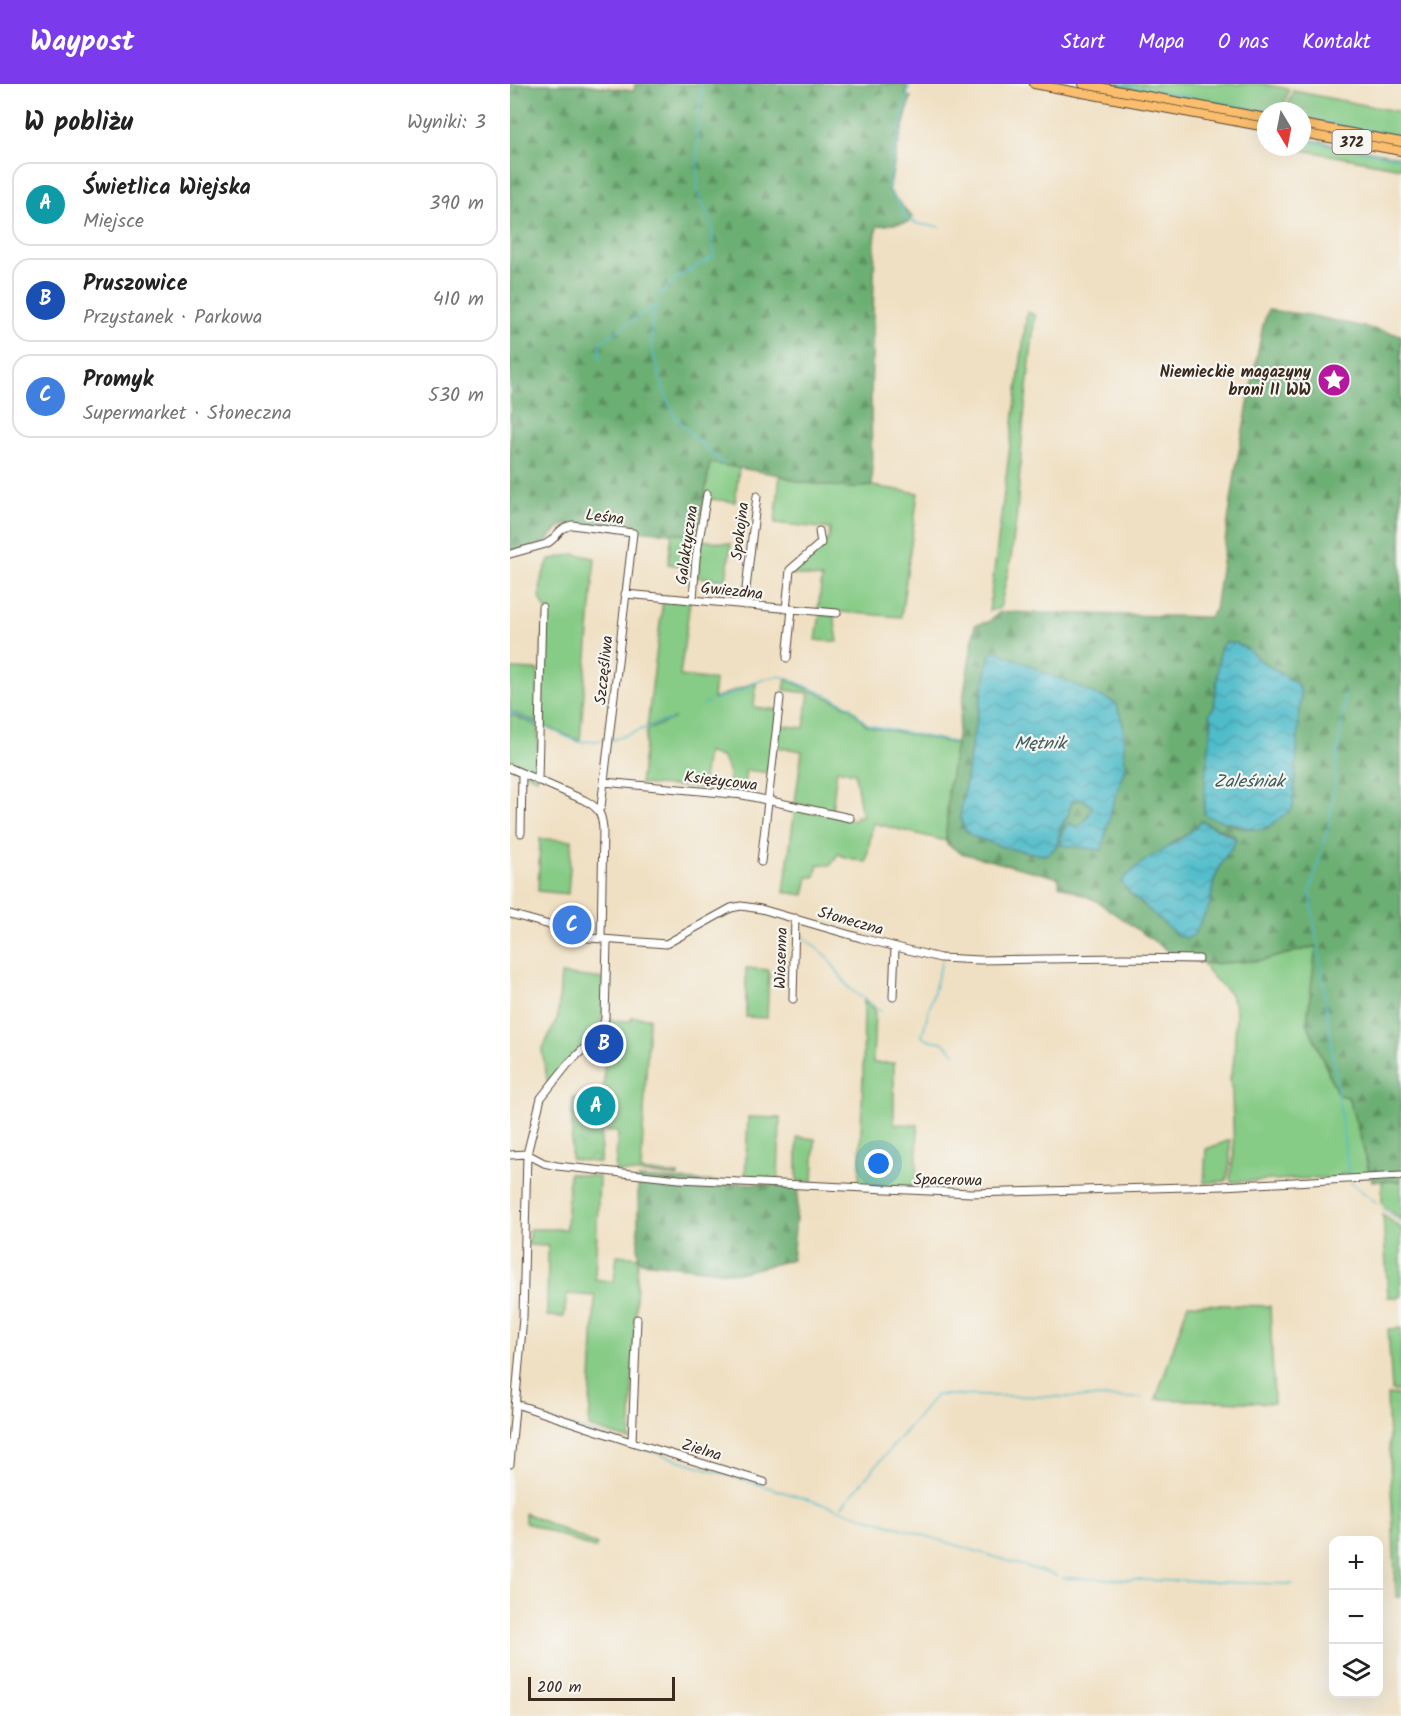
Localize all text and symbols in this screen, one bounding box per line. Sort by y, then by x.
text: Waypost [30,20,134,65]
text: Start [1061,26,1105,59]
text: Mapa [1138,26,1185,59]
text: O nas [1218,26,1269,59]
text: Kontakt [1302,26,1371,59]
text: W pobliżu [24,102,133,144]
north arrow [1257,102,1311,156]
text: Wyniki: 3 [407,107,486,139]
road number: 372 [1332,130,1372,154]
text: Świetlica Wiejska [83,171,251,206]
text: A [39,188,52,220]
text: 390 m [429,188,484,220]
text: Miejsce [83,206,144,238]
text: Pruszowice [83,267,187,302]
text: B [39,284,52,316]
text: 410 m [433,284,484,316]
text: Przystanek · Parkowa [83,302,262,334]
place label: Niemieckie magazyny broni II WW [1160,360,1312,403]
place icon: Niemieckie magazyny broni II WW [1316,362,1352,398]
text: Promyk [83,363,153,398]
text: C [39,380,52,412]
text: 530 m [428,380,484,412]
text: Supermarket · Słoneczna [83,398,292,430]
street label: Spokojna [725,501,756,562]
street label: Leśna [584,503,626,532]
street label: Galaktyczna [670,504,705,587]
street label: Gwiezdna [699,576,764,607]
street label: Szczęśliwa [588,634,621,706]
water label: Mętnik [1014,730,1068,759]
street label: Księżycowa [682,765,759,798]
water label: Zaleśniak [1214,768,1287,797]
street label: Słoneczna [815,900,886,943]
pin: C [552,902,592,948]
street label: Wiosenna [768,927,795,990]
pin: B [584,1022,623,1066]
pin: A [576,1084,616,1128]
your location [864,1149,893,1178]
street label: Spacerowa [913,1167,983,1194]
street label: Zielna [678,1433,725,1468]
map controls [1329,1536,1383,1698]
button: + [1329,1536,1383,1590]
button: − [1329,1590,1383,1644]
button: layers [1329,1644,1383,1698]
scale bar [528,1674,675,1702]
text: 200 m [537,1675,581,1700]

